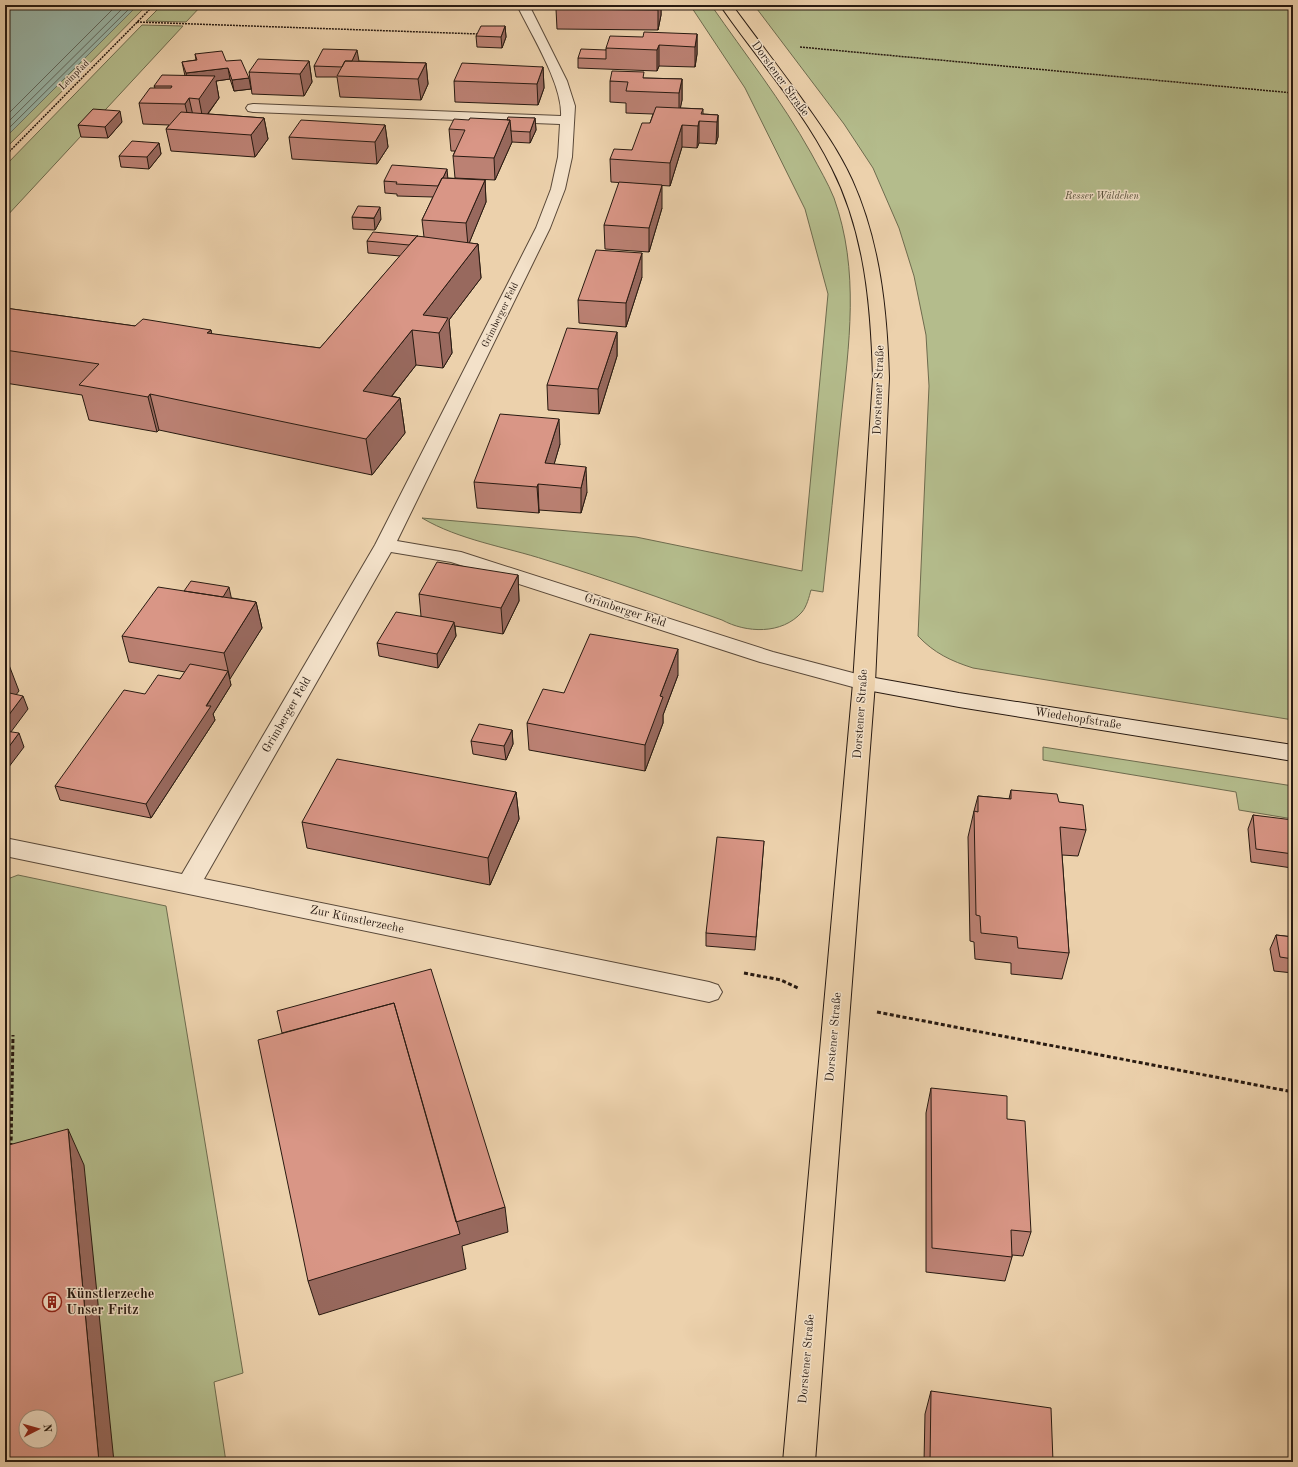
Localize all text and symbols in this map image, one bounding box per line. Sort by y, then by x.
street label: Dorstener Straße [749,39,812,119]
street label: Leinpfad [57,58,91,92]
park label: Resser Wäldchen [1064,191,1139,201]
street label: Grimberger Feld [480,281,520,349]
street label: Dorstener Straße [871,344,887,435]
street label: Grimberger Feld [583,592,667,630]
street label: Dorstener Straße [852,668,870,759]
street label: Grimberger Feld [260,675,314,755]
street label: Wiedehopfstraße [1034,706,1123,732]
street label: Zur Künstlerzeche [309,904,405,936]
street label: Dorstener Straße [824,991,844,1082]
place label: Künstlerzeche Unser Fritz [66,1287,154,1317]
building icon: Künstlerzeche Unser Fritz [41,1291,63,1313]
street label: Dorstener Straße [797,1313,817,1404]
north arrow [18,1409,58,1449]
text: N [41,1423,52,1433]

